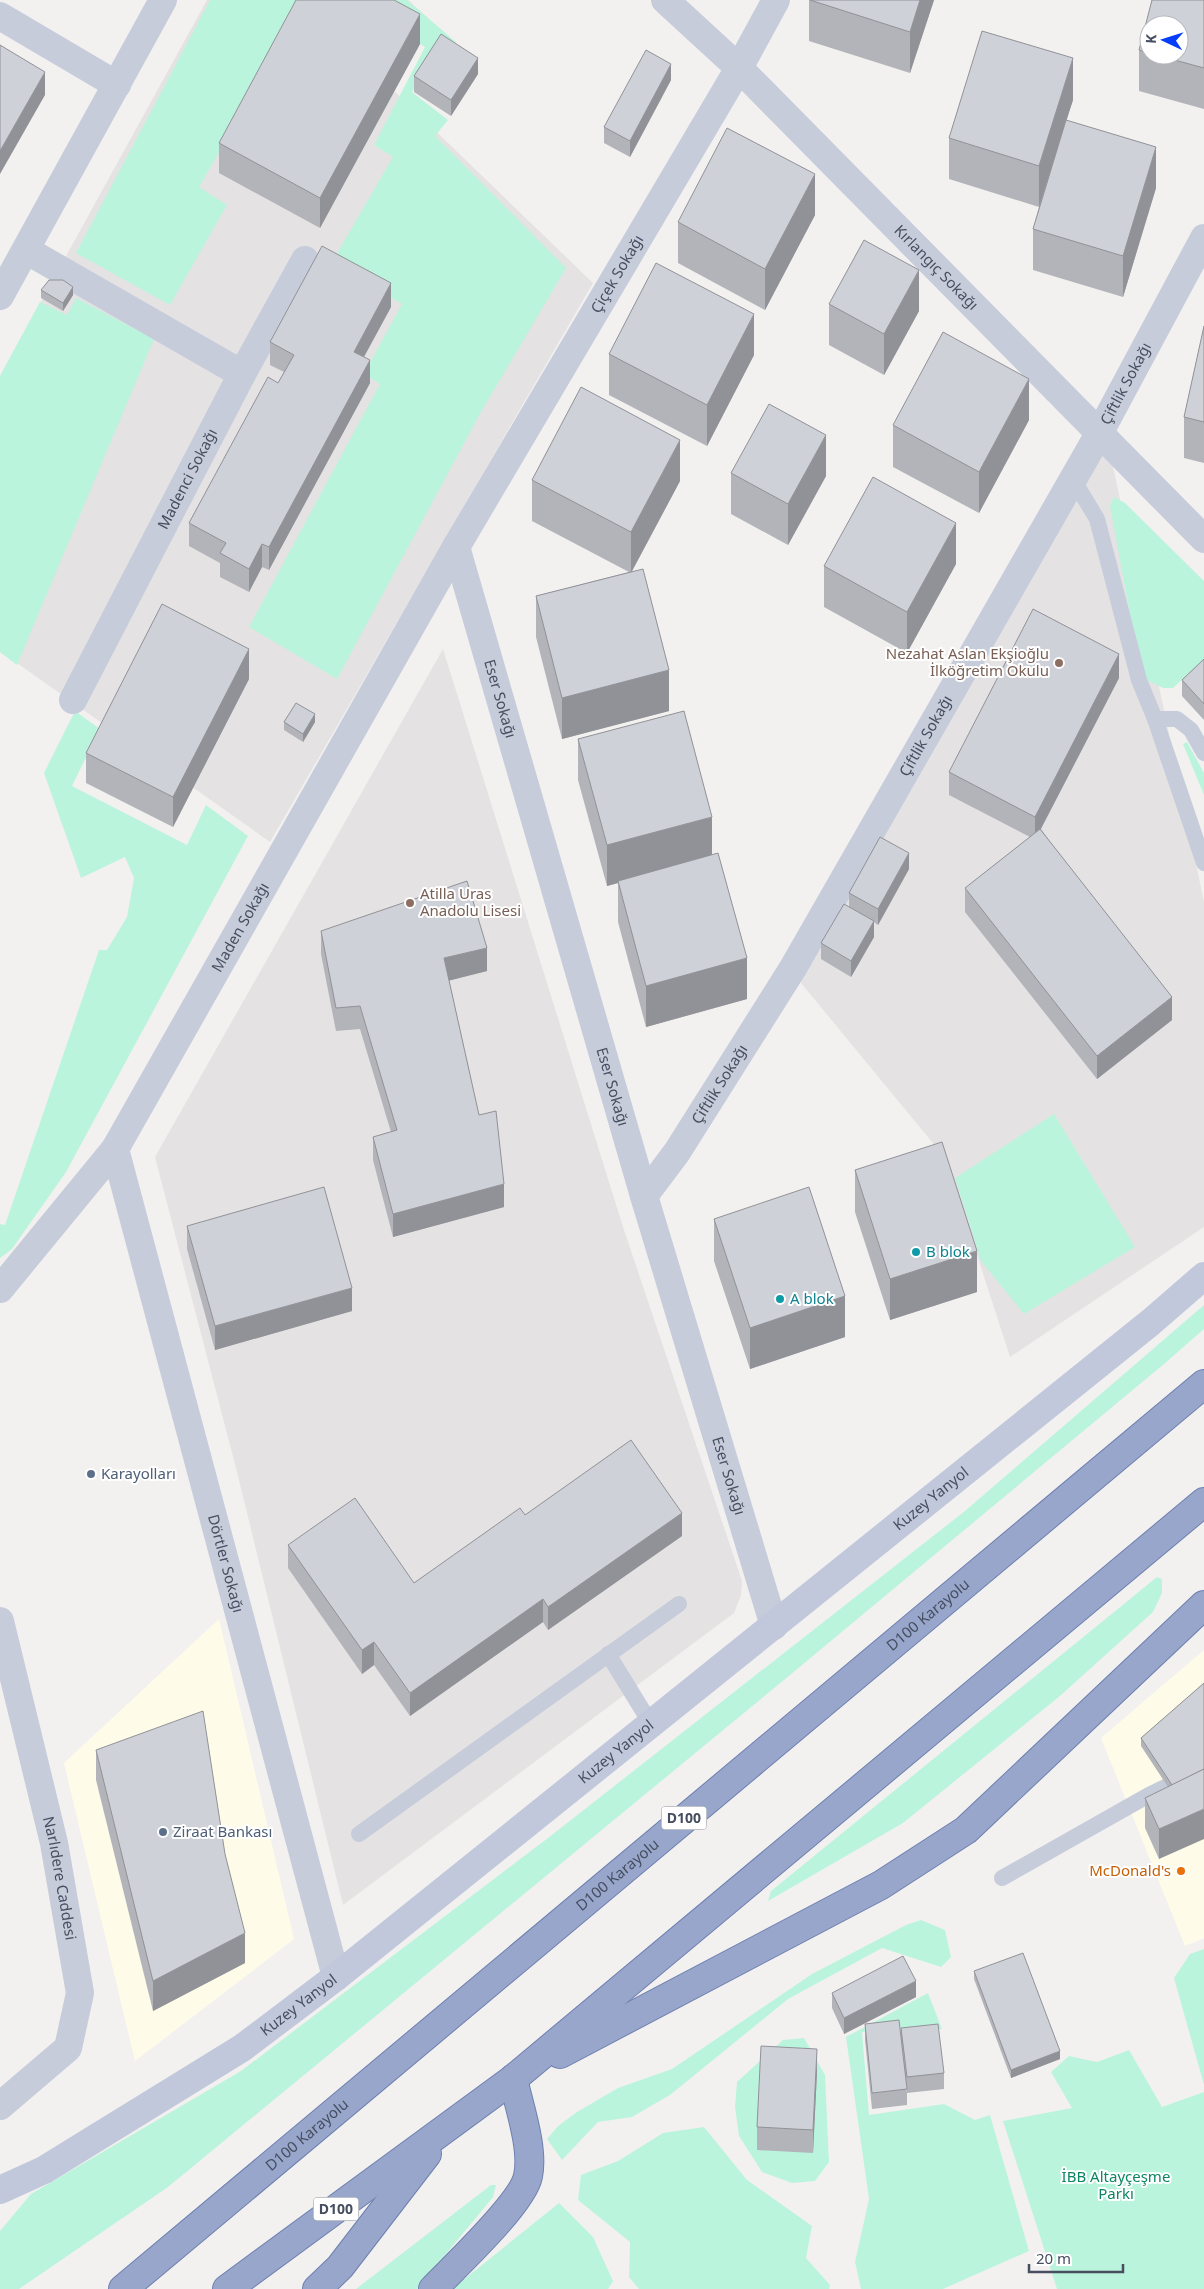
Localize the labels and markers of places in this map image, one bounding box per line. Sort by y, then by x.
place label: Nezahat Aslan Ekşioğlu İlköğretim Okulu [886,643,1049,680]
marker: Nezahat Aslan Ekşioğlu İlköğretim Okulu [1053,657,1065,669]
place label: Atilla Uras Anadolu Lisesi [420,883,521,920]
marker: Atilla Uras Anadolu Lisesi [404,897,416,909]
place label: B blok [926,1241,970,1261]
marker: B blok [910,1246,922,1258]
place label: A blok [790,1288,834,1308]
marker: A blok [774,1293,786,1305]
place label: Karayolları [101,1463,176,1483]
marker: Karayolları [85,1468,97,1480]
place label: Ziraat Bankası [173,1821,272,1841]
marker: Ziraat Bankası [157,1826,169,1838]
place label: McDonald's [1089,1860,1171,1880]
marker: McDonald's [1175,1865,1187,1877]

